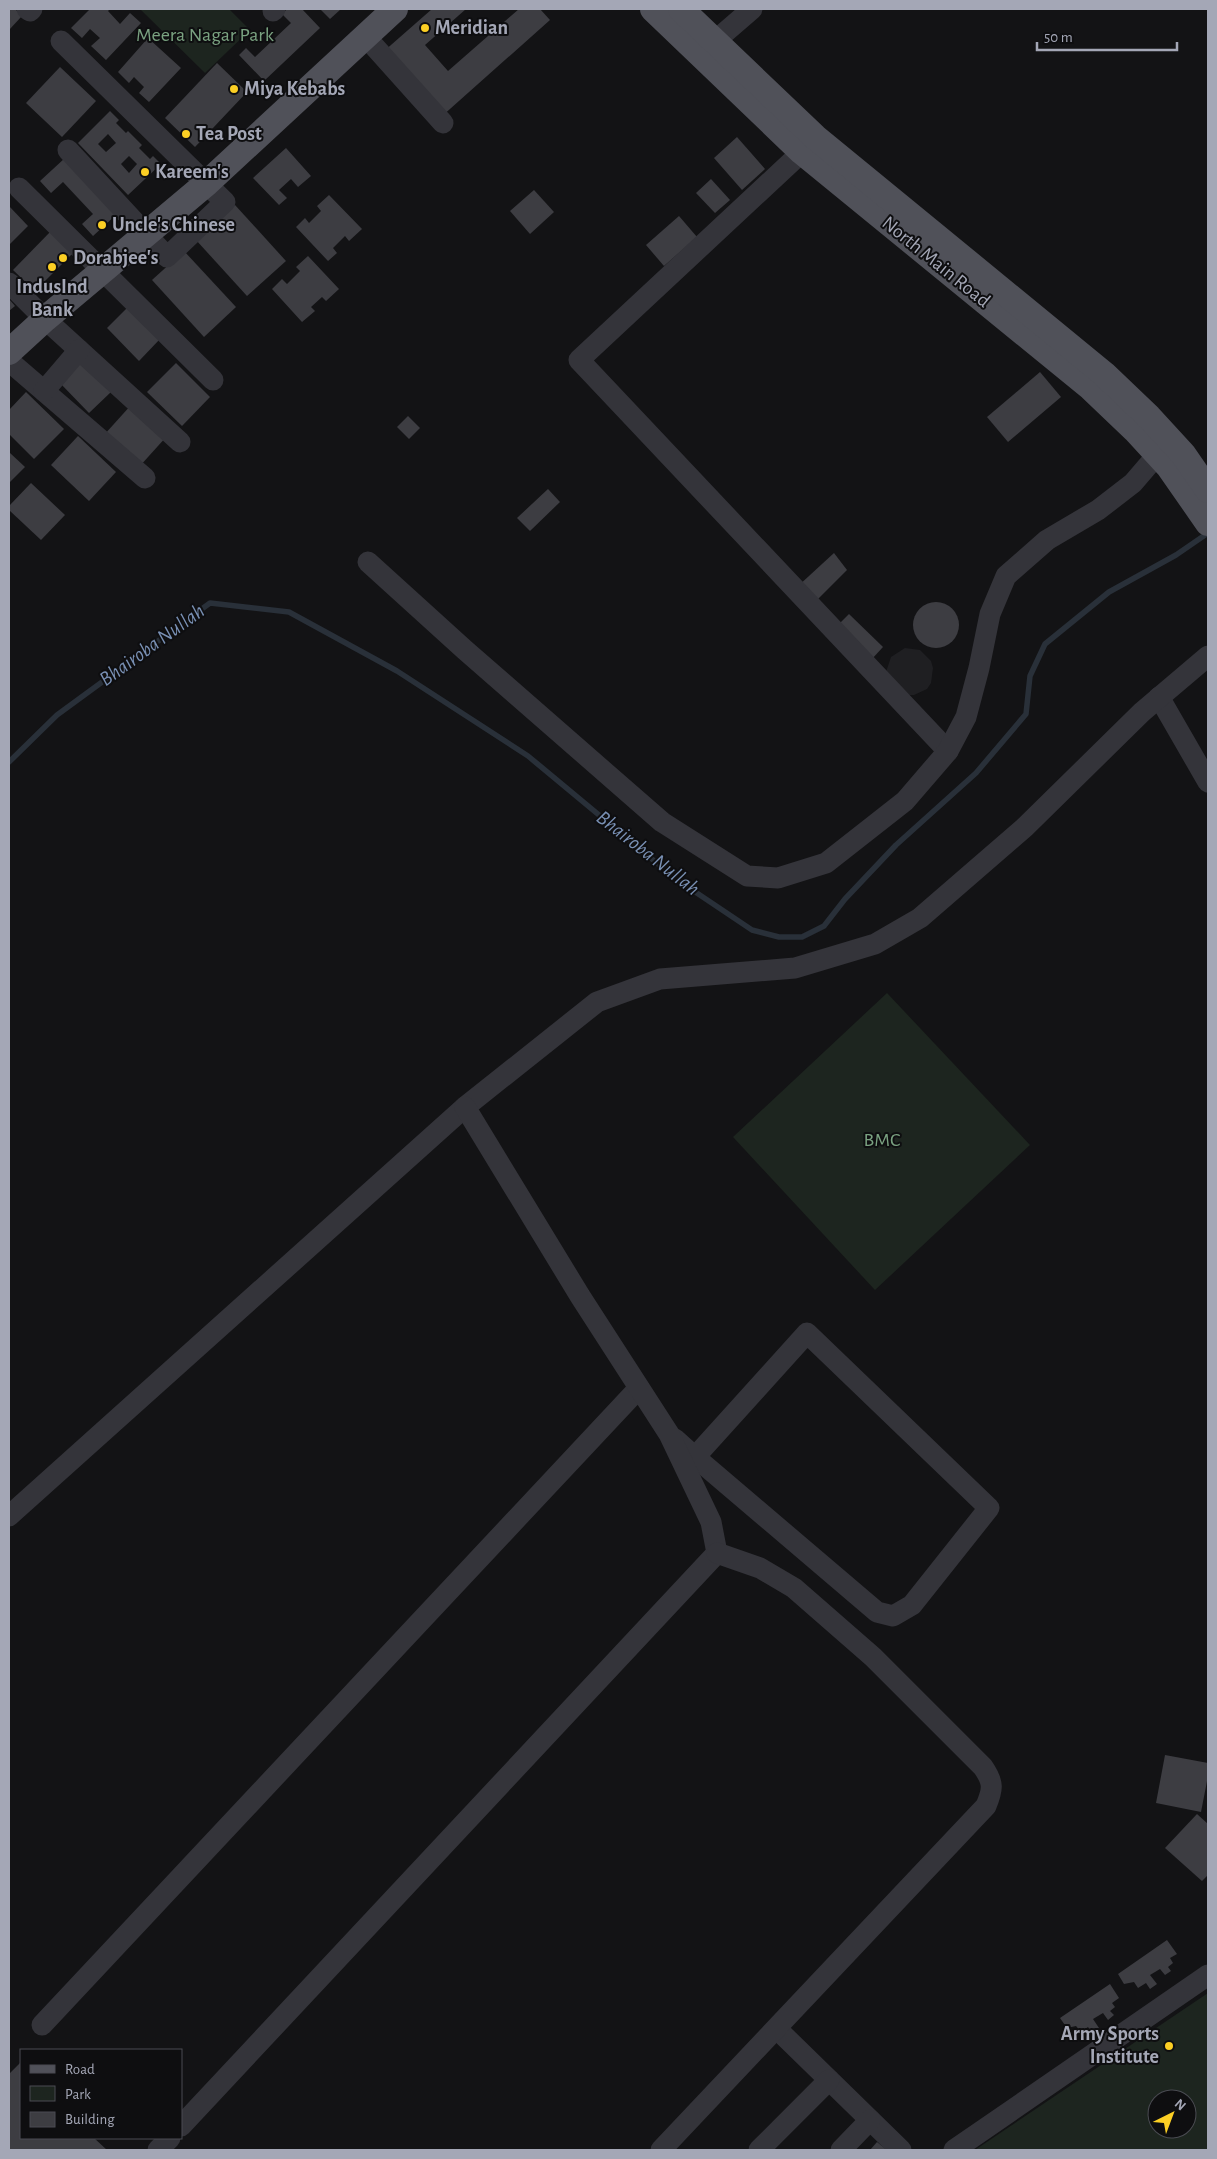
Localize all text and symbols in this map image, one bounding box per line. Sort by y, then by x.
place label: Meridian [435,18,508,38]
scale bar [1037,20,1177,52]
marker: Meridian [419,22,431,34]
park label: Meera Nagar Park [136,25,274,45]
text: 50 m [1044,30,1073,45]
place label: Miya Kebabs [244,79,346,99]
marker: Miya Kebabs [228,83,240,95]
place label: Tea Post [196,124,262,144]
marker: Tea Post [180,128,192,140]
place label: Kareem's [155,162,229,182]
marker: Kareem's [139,166,151,178]
street label: North Main Road [878,213,994,311]
place label: Uncle's Chinese [112,215,235,235]
marker: Uncle's Chinese [96,219,108,231]
place label: Dorabjee's [73,248,159,268]
marker: Dorabjee's [57,252,69,264]
marker: IndusInd Bank [46,261,58,273]
place label: IndusInd Bank [16,277,88,320]
water label: Bhairoba Nullah [96,600,208,690]
water label: Bhairoba Nullah [593,806,703,900]
park label: BMC [864,1130,900,1150]
place label: Army Sports Institute [1061,2024,1159,2067]
marker: Army Sports Institute [1163,2040,1175,2052]
legend [20,2049,182,2139]
text: Road [65,2062,95,2077]
text: Park [65,2087,91,2102]
north arrow [1147,2089,1197,2139]
text: N [1172,2097,1188,2114]
text: Building [65,2112,115,2127]

